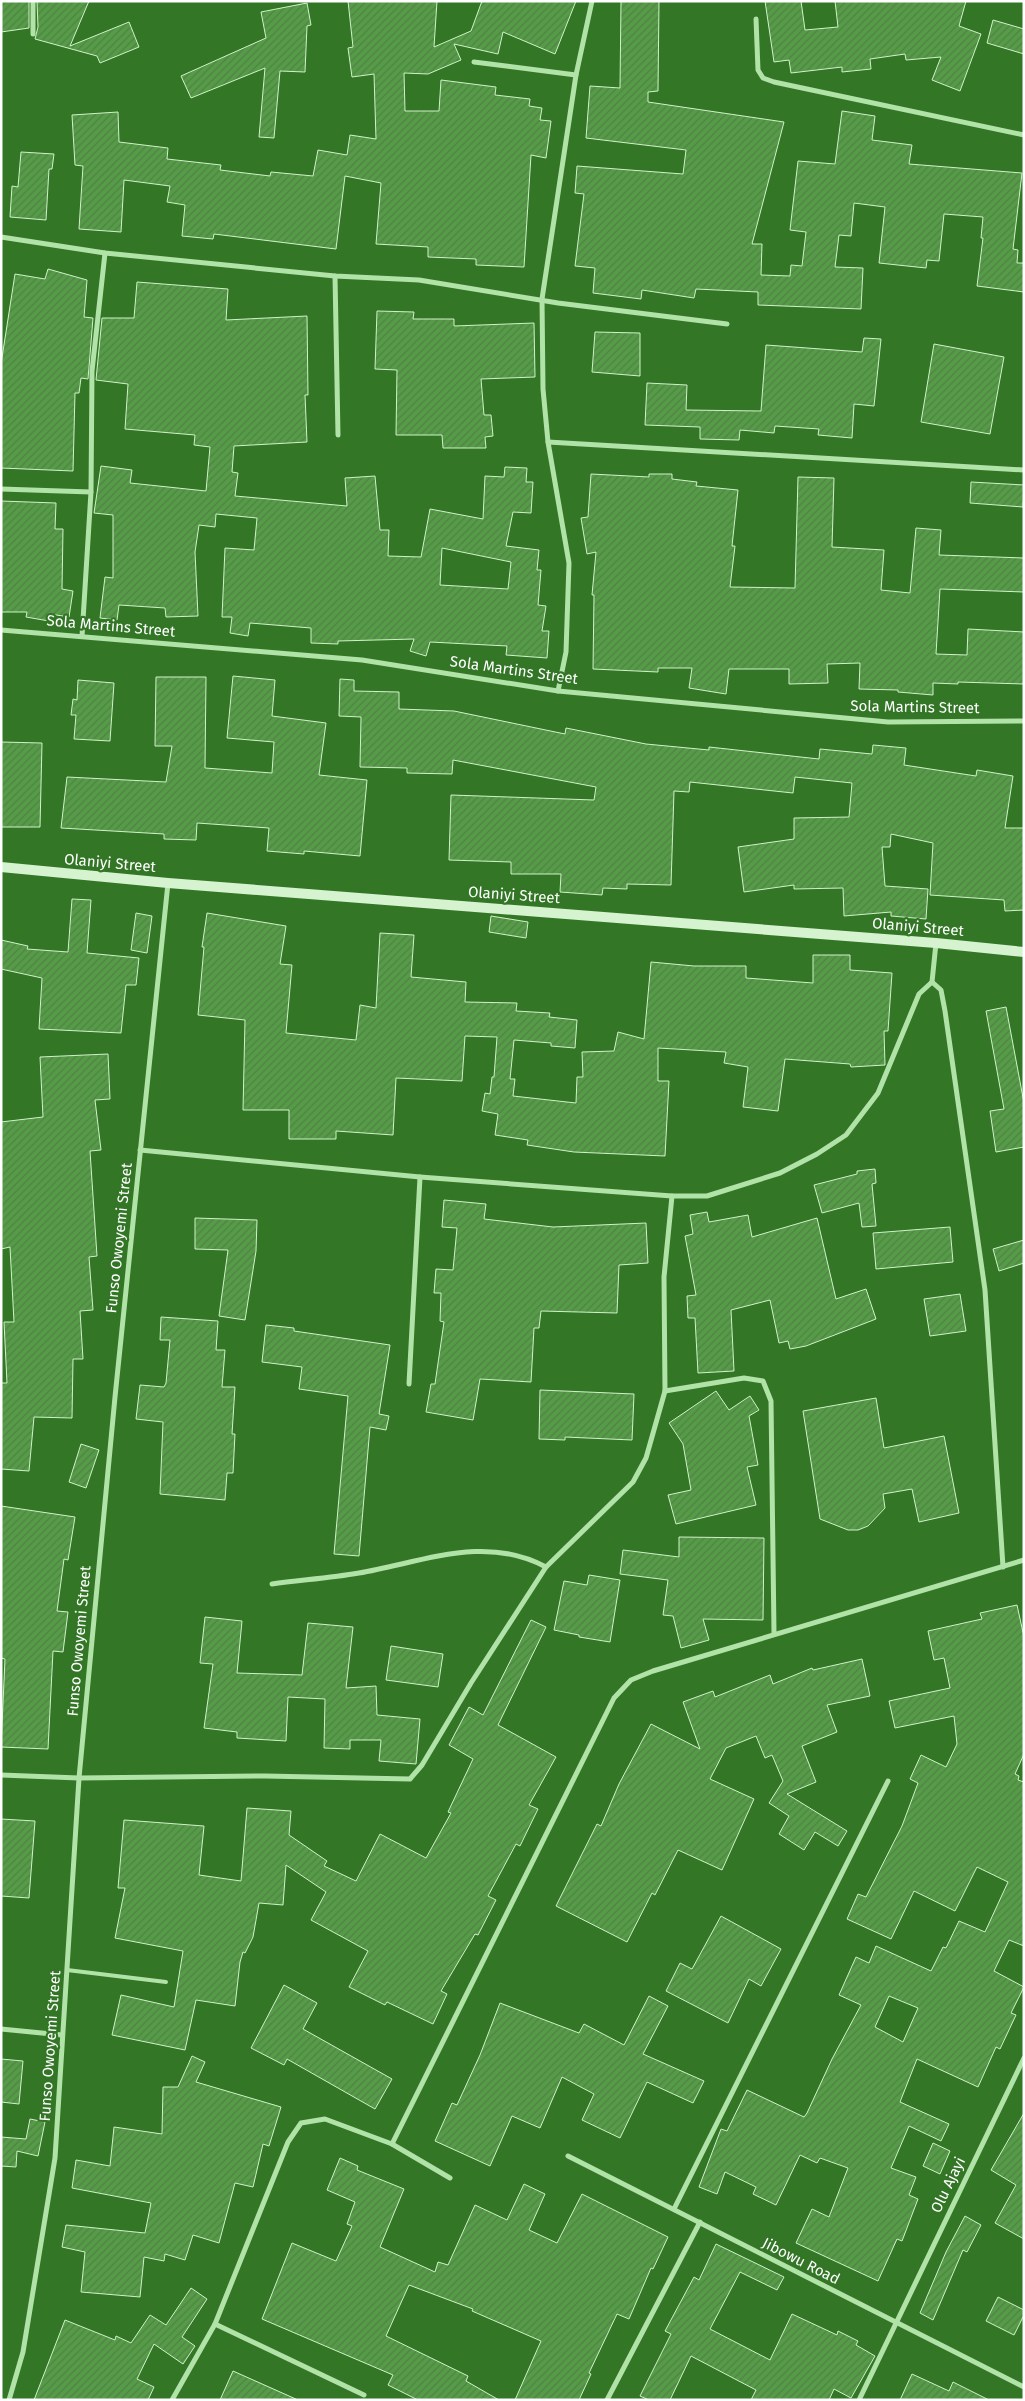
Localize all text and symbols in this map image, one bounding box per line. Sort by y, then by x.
street label: Sola Martins Street [46,611,177,641]
street label: Sola Martins Street [449,652,580,688]
street label: Sola Martins Street [850,697,980,717]
street label: Olaniyi Street [63,850,157,876]
street label: Olaniyi Street [467,883,561,907]
street label: Olaniyi Street [871,914,965,940]
street label: Funso Owoyemi Street [102,1161,136,1314]
street label: Funso Owoyemi Street [63,1564,95,1717]
street label: Funso Owoyemi Street [36,1969,64,2122]
street label: Olu Ajayi [927,2154,969,2216]
street label: Jibowu Road [759,2234,843,2288]

